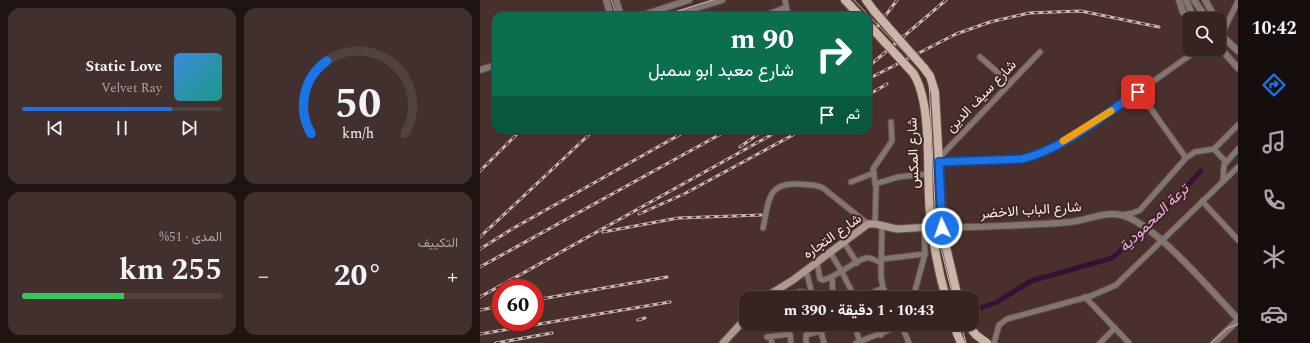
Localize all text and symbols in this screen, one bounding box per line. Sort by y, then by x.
map controls [1182,12,1226,56]
button: search [1182,12,1226,56]
text: 10:42 [1251,15,1297,42]
text: 90 m [730,18,794,61]
icon: right [808,28,860,80]
text: Static Love [86,55,162,78]
street label: شارع سيف الدين [941,55,1021,137]
text: شارع معبد ابو سمبل [648,57,794,84]
icon: directions [1260,71,1288,99]
text: 50 [335,73,381,136]
pin [1121,75,1155,109]
text: Velvet Ray [101,78,162,98]
icon: arrive [1127,81,1149,103]
text: ثم [846,103,860,126]
icon: arrive [816,104,838,126]
icon: previous [44,117,66,139]
icon: pause [111,117,133,139]
icon: next [178,117,200,139]
street label: شارع المكس [901,117,925,189]
text: km/h [342,122,374,144]
icon: music [1260,128,1288,156]
water label: ترعة المحمودية [1114,177,1196,258]
icon: phone [1260,186,1288,214]
street label: شارع الباب الاخضر [979,196,1082,224]
position arrow [921,207,963,249]
street label: شارع التجاره [798,208,866,264]
text: المدى · 51% [159,227,222,247]
text: التكييف [418,233,458,253]
icon: climate [1260,243,1288,271]
text: 255 km [119,247,222,293]
text: 20° [334,253,382,299]
text: − [258,260,269,293]
text: + [447,260,458,293]
speed limit sign: 60 [492,279,544,331]
text: 10:43 · 1 دقيقة · 390 m [784,299,934,322]
icon: car [1260,300,1288,328]

